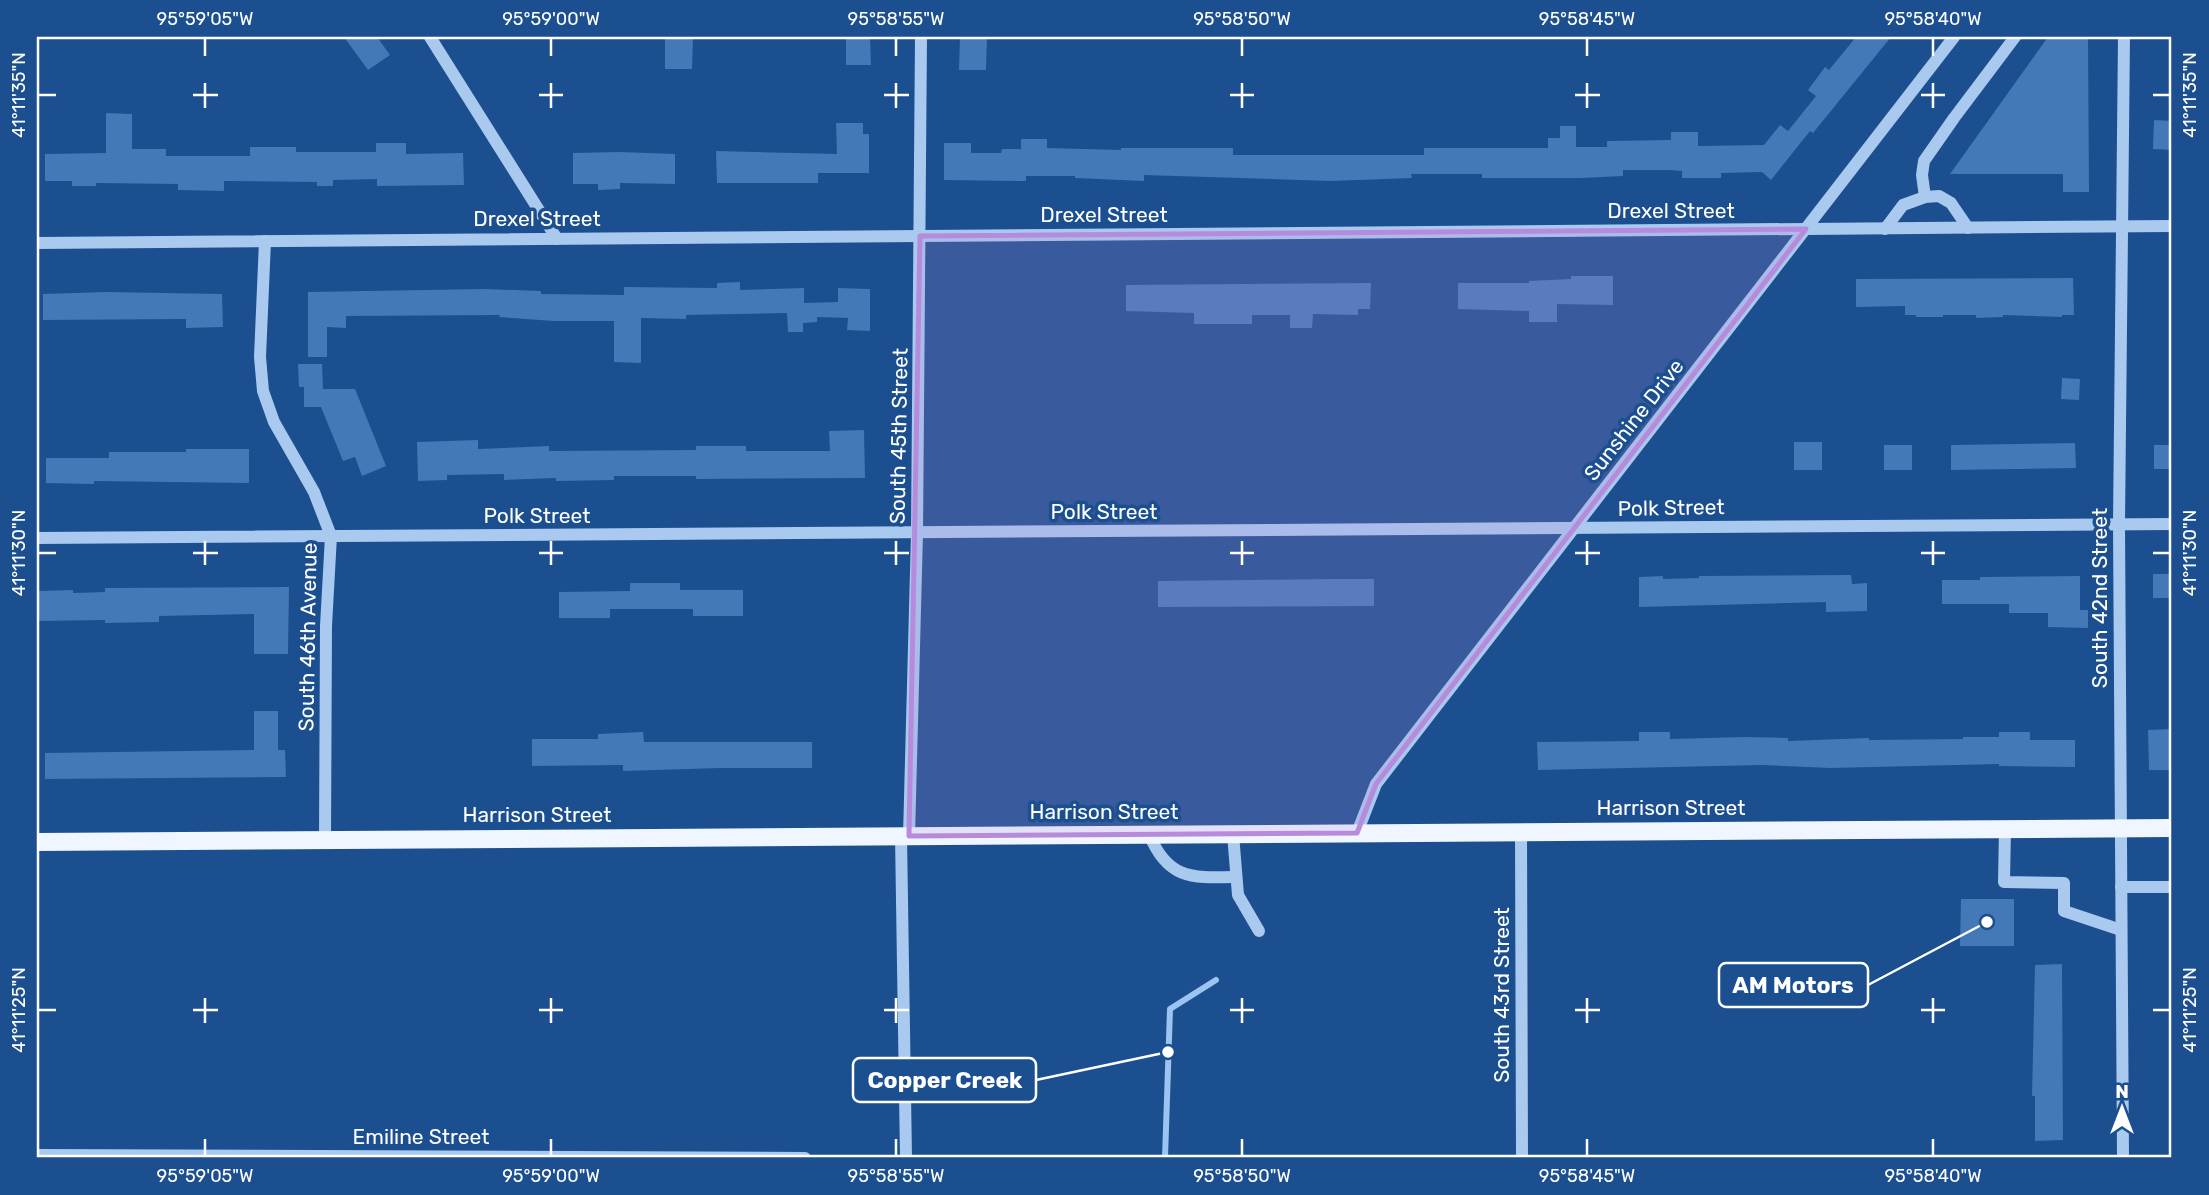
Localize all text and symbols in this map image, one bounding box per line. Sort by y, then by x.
text: 95°59'05"W [157,8,253,30]
text: 95°59'00"W [502,8,600,30]
text: 95°58'55"W [848,8,944,30]
text: 95°58'50"W [1193,8,1291,30]
text: 95°58'45"W [1539,8,1635,30]
text: 95°58'40"W [1884,8,1982,30]
text: 41°11'35"N [8,52,30,138]
text: 41°11'35"N [2179,52,2201,138]
street label: Drexel Street [1607,198,1735,223]
street label: Drexel Street [1040,202,1168,227]
street label: Drexel Street [473,206,601,231]
street label: South 45th Street [884,348,913,524]
street label: Sunshine Drive [1578,354,1689,485]
street label: Polk Street [1617,494,1725,521]
street label: Polk Street [1051,499,1157,524]
street label: Polk Street [484,503,590,528]
street label: South 42nd Street [2087,508,2112,688]
text: 41°11'30"N [8,510,30,596]
text: 41°11'30"N [2179,510,2201,596]
street label: South 46th Avenue [293,542,322,732]
street label: Harrison Street [1597,795,1745,820]
street label: Harrison Street [1030,799,1178,824]
street label: Harrison Street [463,802,611,827]
street label: South 43rd Street [1489,907,1514,1083]
callout: AM Motors [1719,963,1868,1007]
text: 41°11'25"N [8,967,30,1053]
text: 41°11'25"N [2179,967,2201,1053]
text: AM Motors [1732,971,1854,999]
callout: Copper Creek [853,1058,1036,1102]
text: Copper Creek [867,1066,1023,1094]
north arrow [2086,1072,2156,1142]
text: N [2115,1080,2129,1103]
street label: Emiline Street [352,1124,490,1149]
text: 95°59'05"W [157,1165,253,1187]
text: 95°59'00"W [502,1165,600,1187]
text: 95°58'55"W [848,1165,944,1187]
text: 95°58'50"W [1193,1165,1291,1187]
text: 95°58'45"W [1539,1165,1635,1187]
text: 95°58'40"W [1884,1165,1982,1187]

